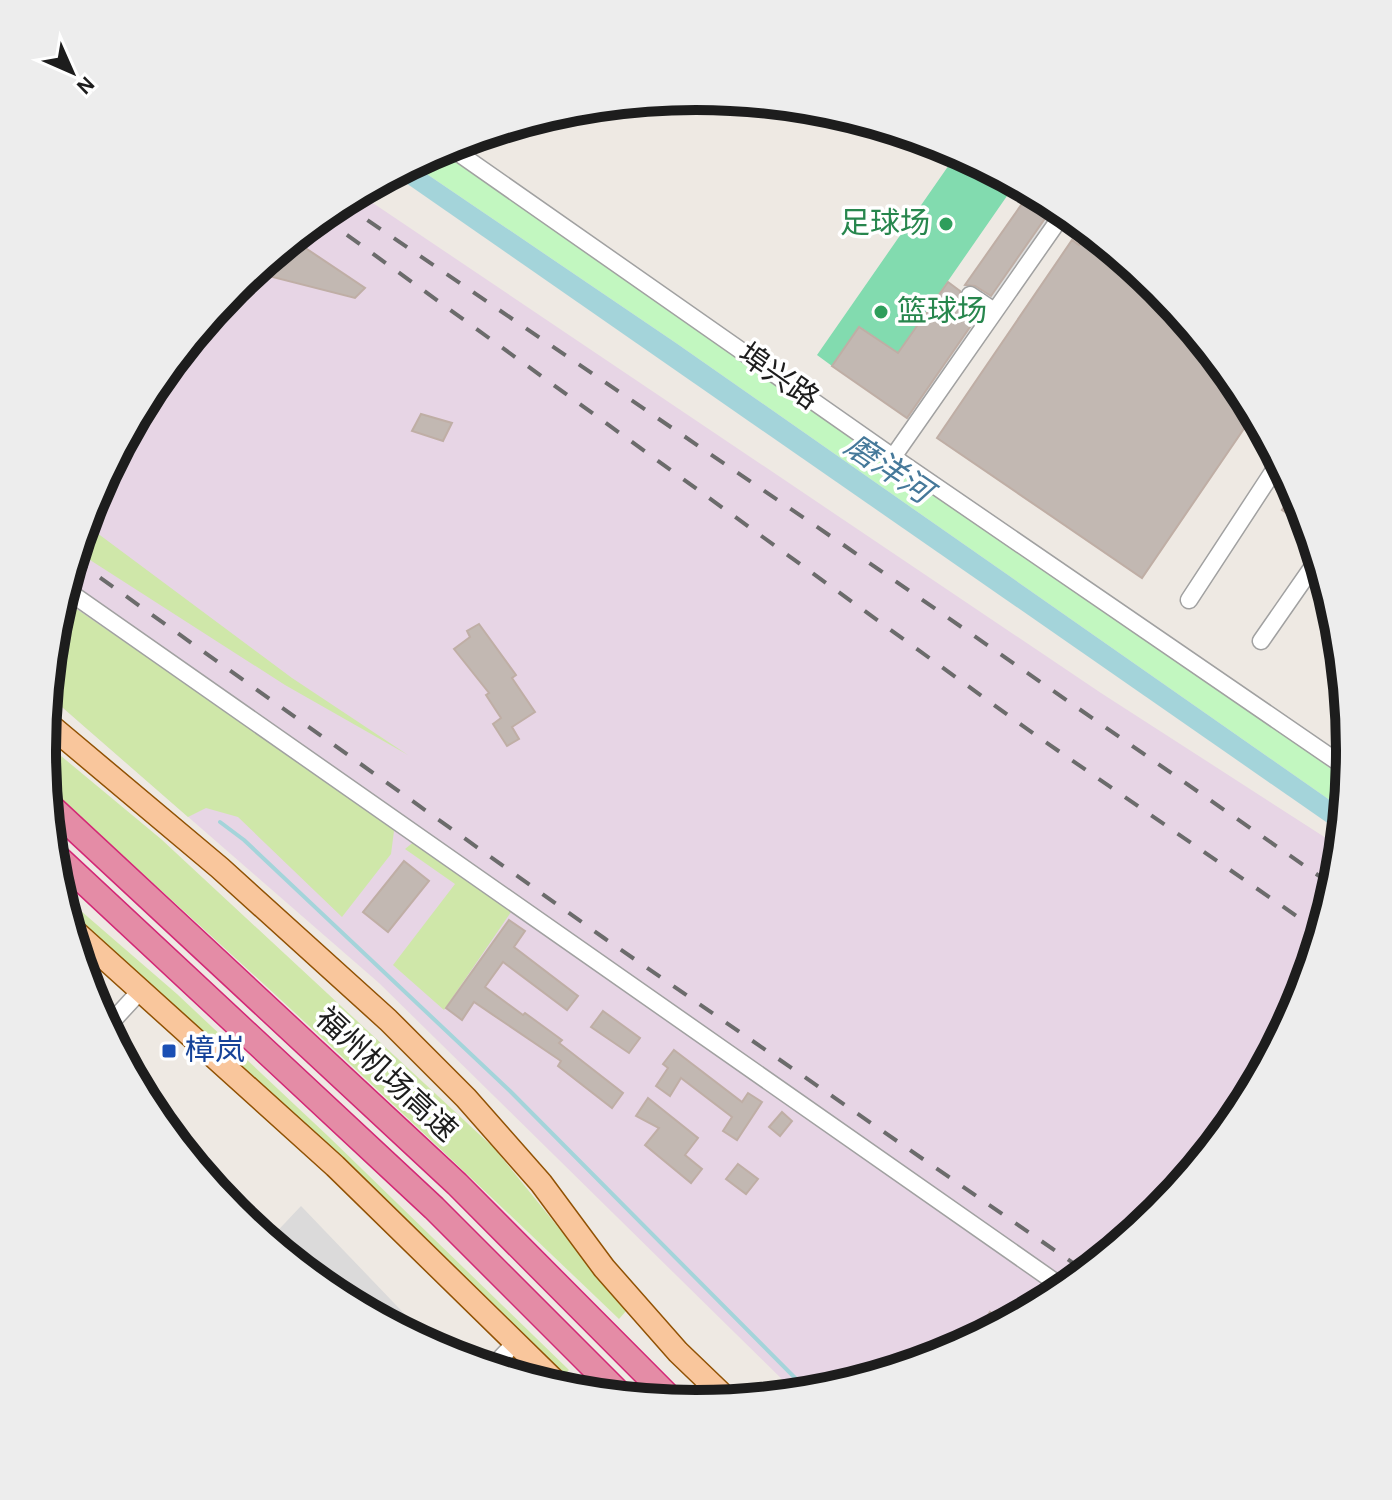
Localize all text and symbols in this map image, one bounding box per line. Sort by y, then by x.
north arrow [32,32,112,112]
text: N [72,72,99,99]
place label: 足球场 [840,207,930,239]
marker: 足球场 [937,215,955,233]
place label: 篮球场 [897,295,987,327]
marker: 篮球场 [872,303,890,321]
street label: 埠兴路 [733,337,825,415]
water label: 磨洋河 [839,428,942,512]
street label: 福州机场高速 [310,1001,463,1147]
place label: 樟岚 [185,1034,245,1066]
marker: 樟岚 [160,1042,178,1060]

